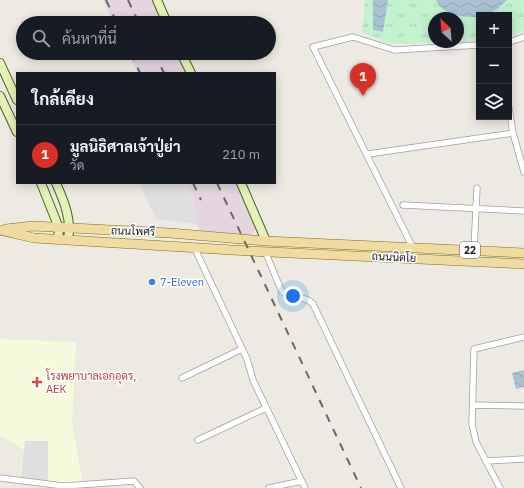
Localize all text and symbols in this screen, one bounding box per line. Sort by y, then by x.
north arrow [428,12,464,48]
map controls [476,12,512,120]
button: + [476,12,512,48]
search box [16,16,276,60]
icon: search [30,27,52,49]
text: ค้นหาที่นี่ [62,29,117,48]
button: − [476,48,512,84]
pin: 1 [350,63,376,96]
button: layers [476,84,512,120]
text: ใกล้เคียง [32,88,94,110]
text: มูลนิธิศาลเจ้าปู่ย่า [70,137,181,156]
text: 1 [41,146,49,163]
text: 210 m [222,146,260,163]
text: วัด [70,157,84,174]
street label: ถนนโพศรี [111,222,155,239]
road number: 22 [460,242,480,258]
street label: ถนนนิตโย [371,248,417,265]
place label: 7-Eleven [160,275,204,289]
marker: 7-Eleven [147,277,157,287]
your location [283,286,303,306]
place label: โรงพยาบาลเอกอุดร, AEK [45,368,136,396]
marker: โรงพยาบาลเอกอุดร, AEK [31,376,43,388]

